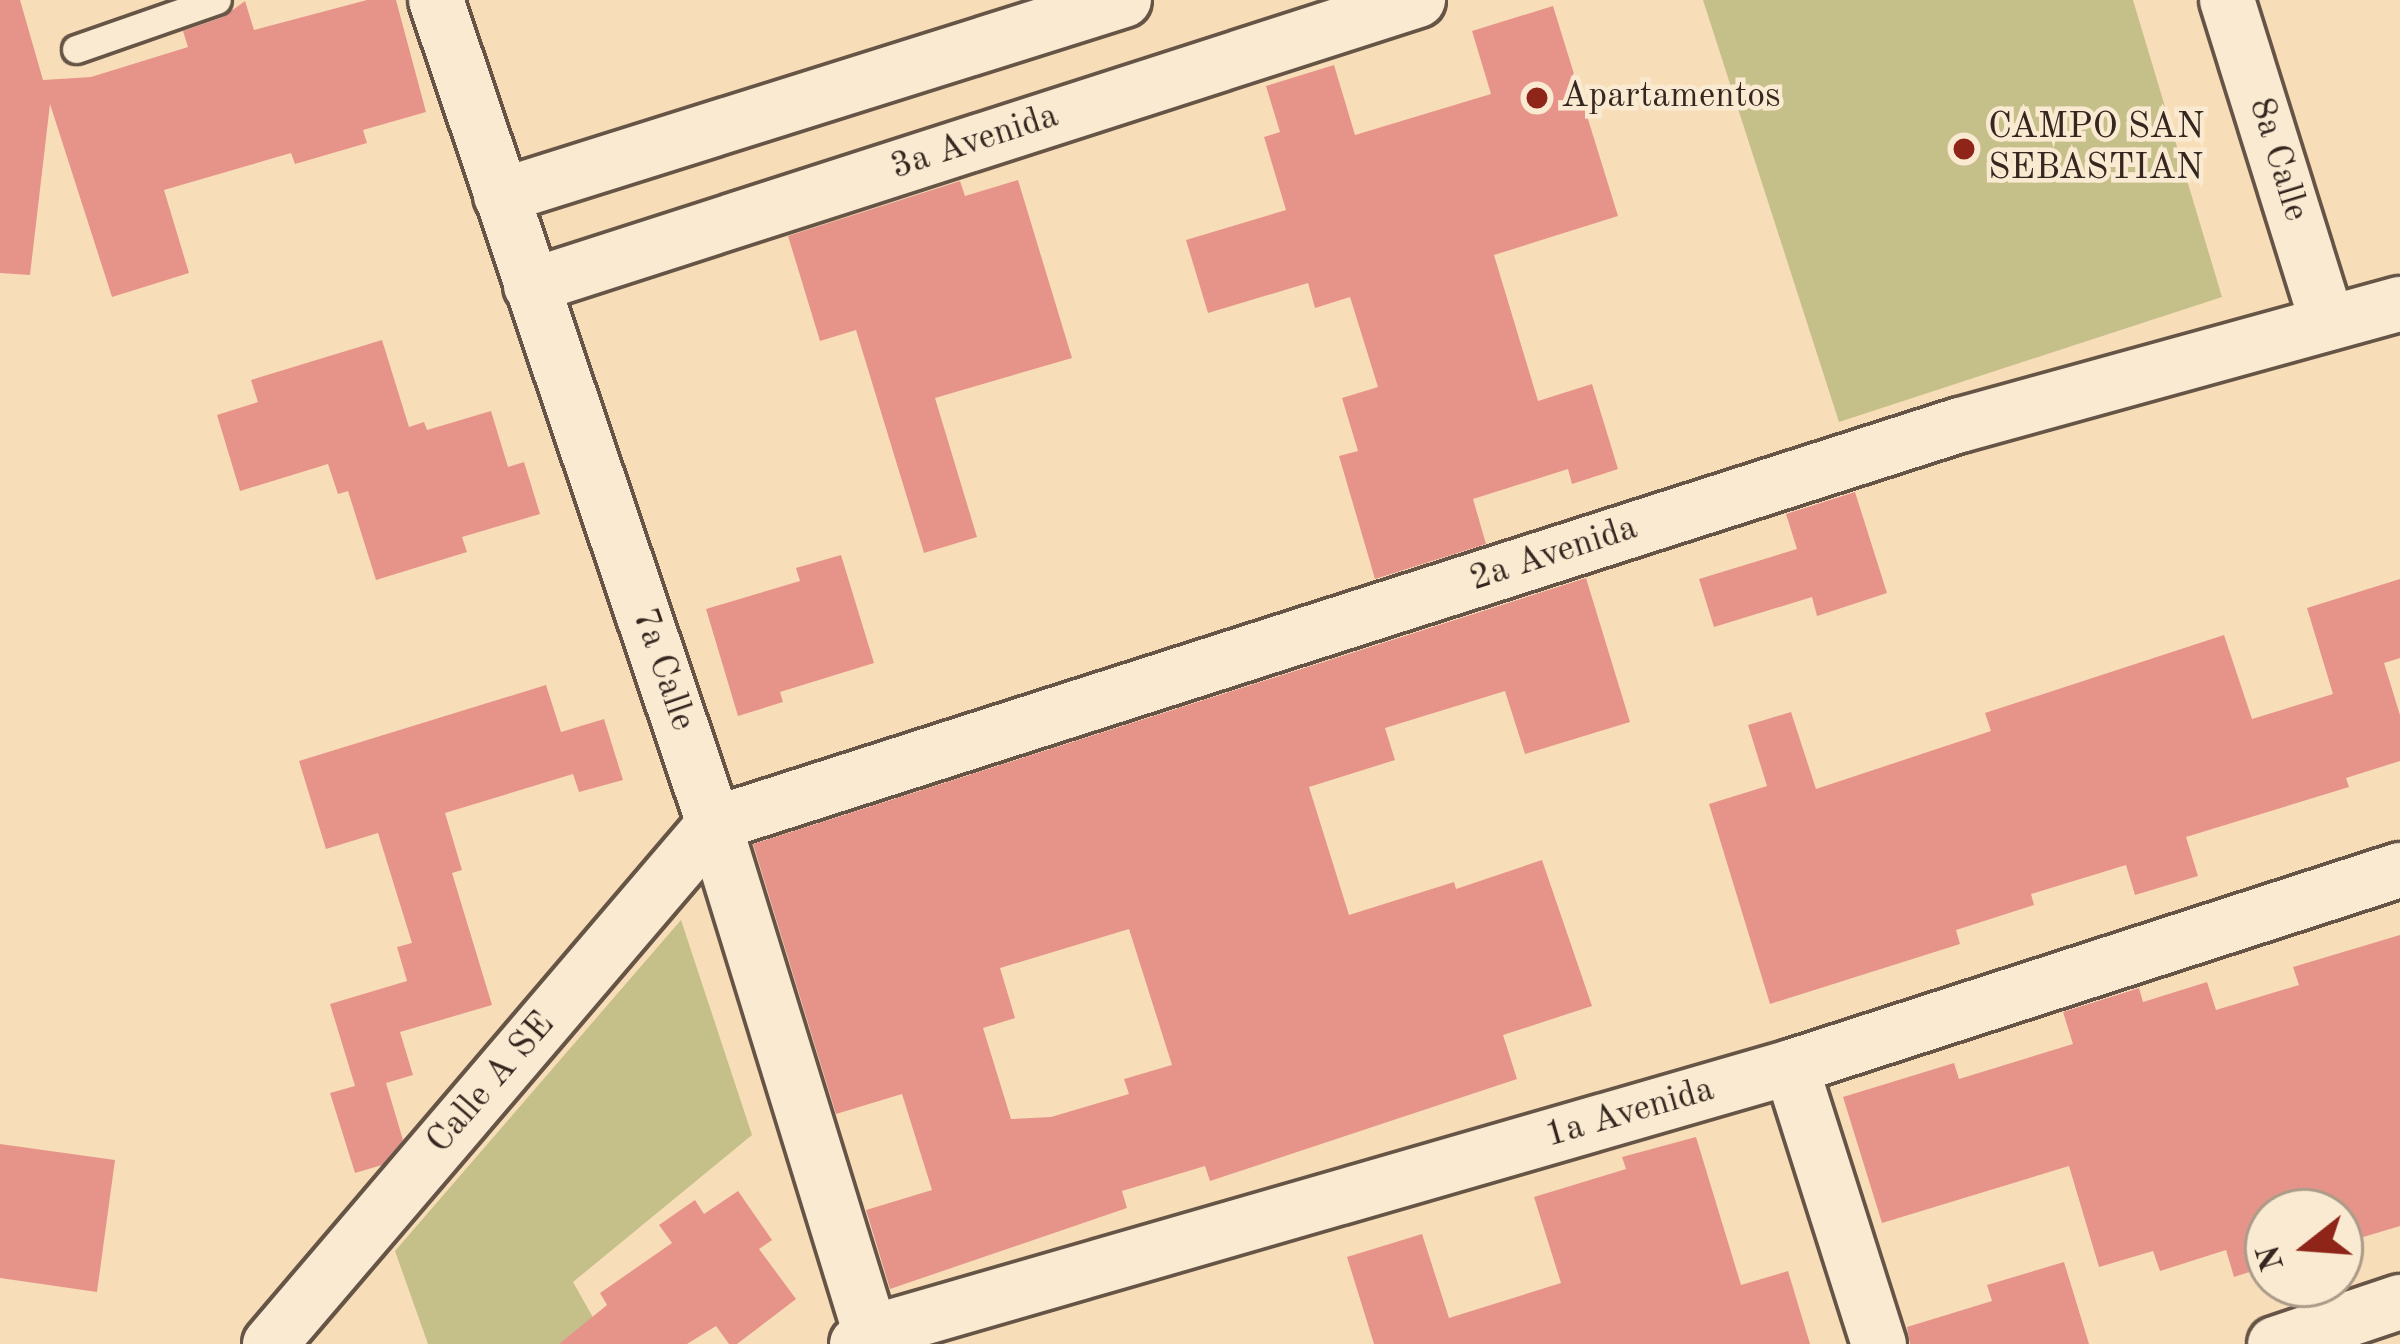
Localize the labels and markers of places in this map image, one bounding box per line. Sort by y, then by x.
place label: Apartamentos [1561,76,1781,120]
marker: Apartamentos [1524,85,1550,111]
place label: CAMPO SAN SEBASTIAN [1988,106,2204,191]
marker: CAMPO SAN SEBASTIAN [1951,136,1977,162]

